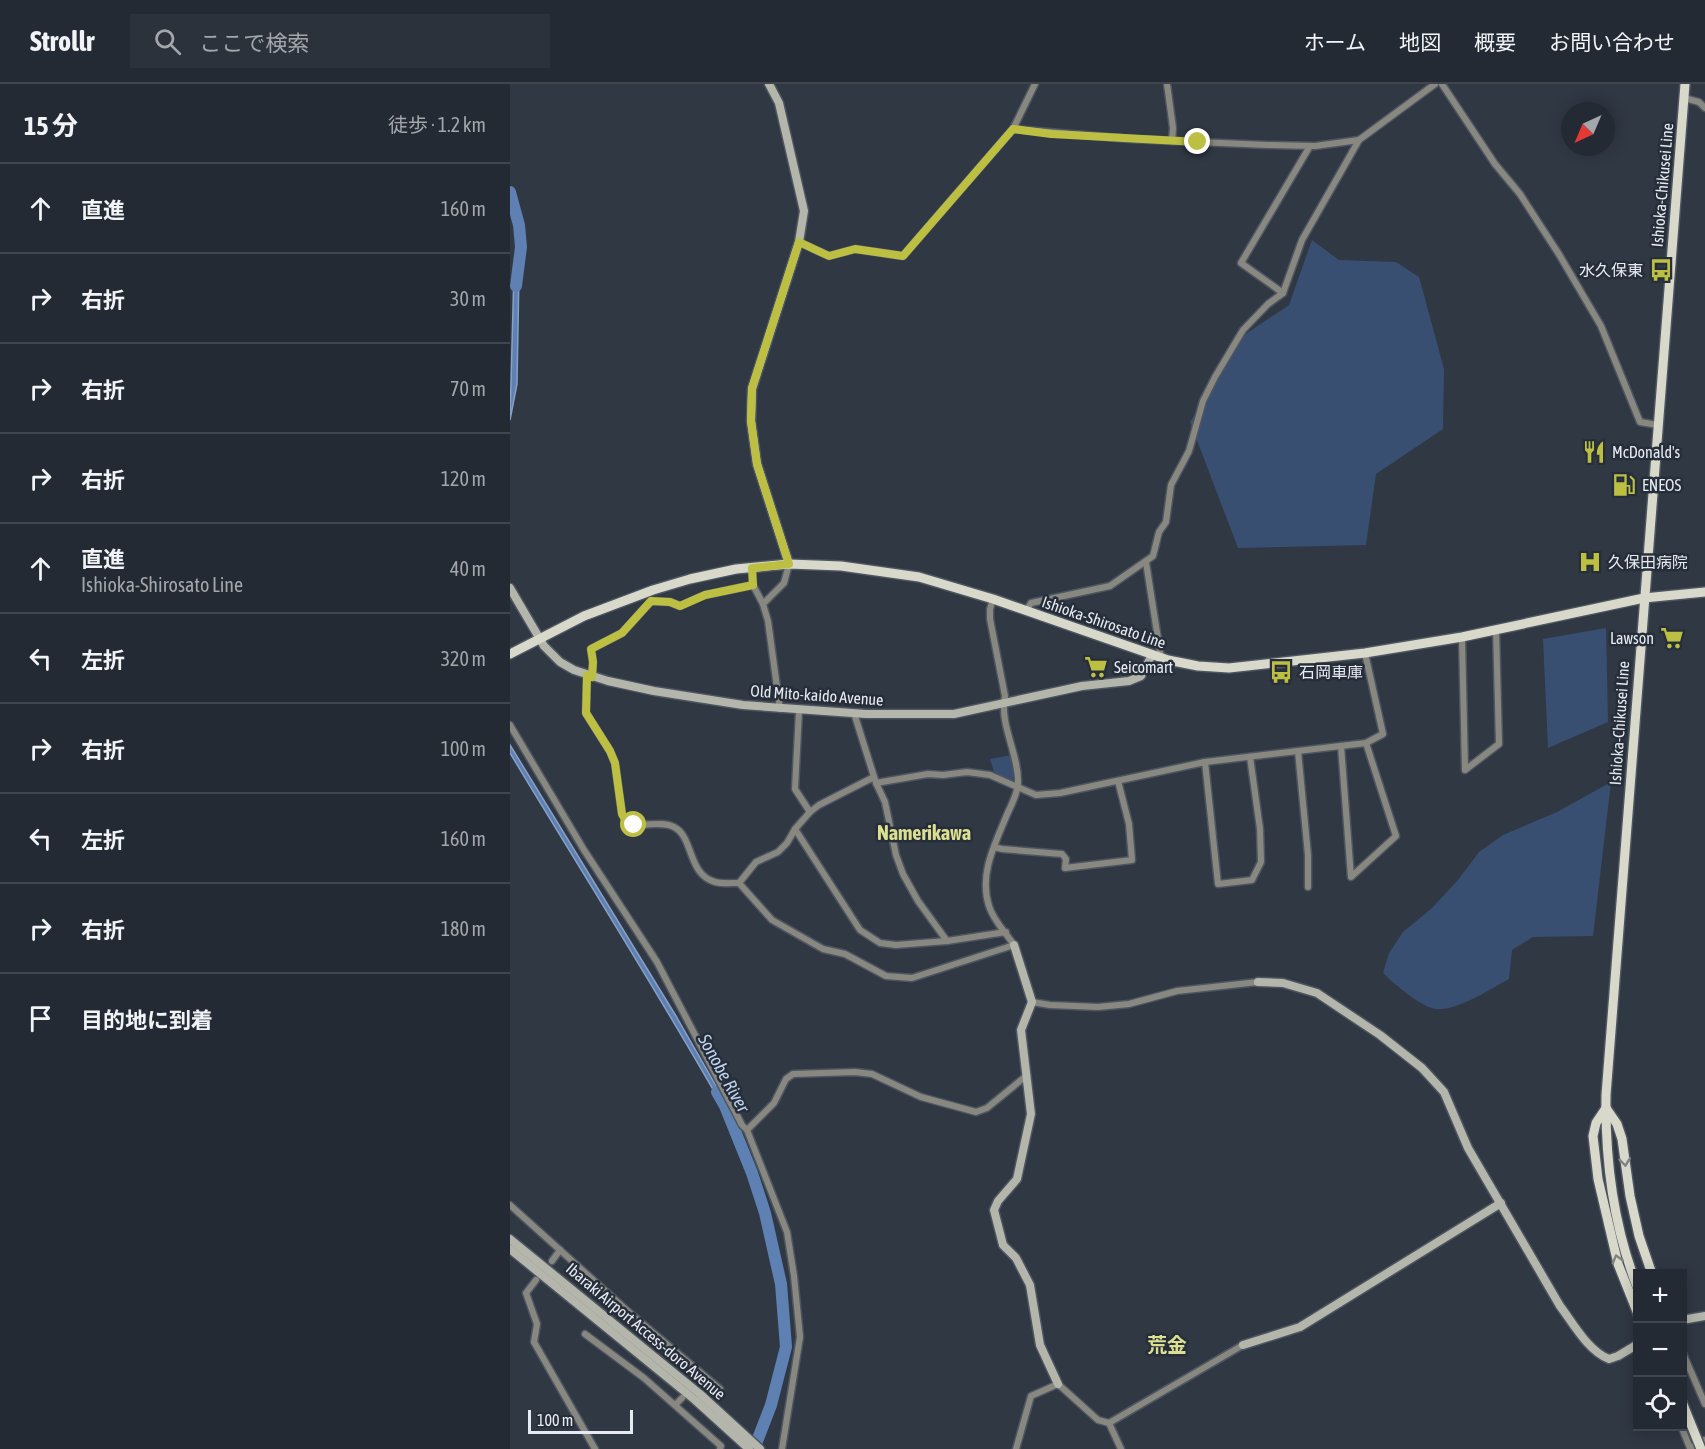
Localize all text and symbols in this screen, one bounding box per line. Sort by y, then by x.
search box [130,14,550,68]
text: Strollr [30,25,94,57]
icon: search [151,25,184,58]
text: ここで検索 [199,30,309,56]
text: ホーム [1304,30,1366,54]
text: 地図 [1399,30,1441,54]
text: 概要 [1474,30,1516,54]
text: お問い合わせ [1549,30,1675,54]
north arrow [1561,102,1615,156]
text: 15 分 [24,111,78,141]
text: 徒歩 · 1.2 km [388,113,486,136]
street label: Ishioka-Chikusei Line [1648,122,1676,248]
route end [1184,128,1210,154]
icon: ahead [24,192,57,225]
text: 直進 [81,197,125,223]
text: 160 m [441,197,486,220]
bus stop icon: 水久保東 [1648,257,1674,283]
place label: 水久保東 [1579,261,1643,279]
icon: right [24,282,57,315]
text: 右折 [81,287,125,313]
text: 30 m [450,287,486,310]
icon: right [24,372,57,405]
text: 右折 [81,377,125,403]
text: 70 m [450,377,486,400]
restaurant icon: McDonald's [1581,439,1607,465]
place label: McDonald's [1612,443,1681,461]
icon: right [24,462,57,495]
text: 右折 [81,467,125,493]
text: 120 m [441,467,486,490]
fuel station icon: ENEOS [1611,472,1637,498]
place label: ENEOS [1642,476,1681,494]
text: 直進 [81,546,125,572]
hospital icon: 久保田病院 [1577,549,1603,575]
icon: ahead [24,552,57,585]
place label: 久保田病院 [1608,553,1688,571]
text: 40 m [450,557,486,580]
text: Ishioka-Shirosato Line [81,573,243,596]
street label: Ishioka-Shirosato Line [1040,592,1168,652]
supermarket icon: Lawson [1659,625,1685,651]
place label: Lawson [1610,629,1654,647]
icon: left [24,642,57,675]
text: 左折 [81,647,125,673]
text: 320 m [441,647,486,670]
supermarket icon: Seicomart [1083,654,1109,680]
place label: Seicomart [1114,658,1174,676]
bus stop icon: 石岡車庫 [1268,659,1294,685]
street label: Ishioka-Chikusei Line [1606,660,1632,786]
place label: 石岡車庫 [1299,663,1363,681]
street label: Old Mito-kaido Avenue [750,681,884,709]
icon: right [24,732,57,765]
text: 右折 [81,737,125,763]
text: 100 m [441,737,486,760]
route start [620,811,646,837]
district label: Namerikawa [877,821,971,844]
icon: left [24,822,57,855]
text: 左折 [81,827,125,853]
text: 160 m [441,827,486,850]
icon: right [24,912,57,945]
text: 右折 [81,917,125,943]
text: 180 m [441,917,486,940]
icon: arrive [24,1002,57,1035]
text: 目的地に到着 [81,1007,213,1033]
water label: Sonobe River [693,1029,754,1116]
one-way arrow [1618,1157,1631,1166]
one-way arrow [1612,1255,1625,1265]
street label: Ibaraki Airport Access-doro Avenue [562,1259,729,1404]
map controls [1633,1269,1687,1431]
button: + [1633,1269,1687,1323]
button: − [1633,1323,1687,1377]
district label: 荒金 [1147,1333,1187,1356]
button: locate [1633,1377,1687,1431]
scale bar [528,1407,633,1434]
text: 100 m [537,1411,573,1429]

